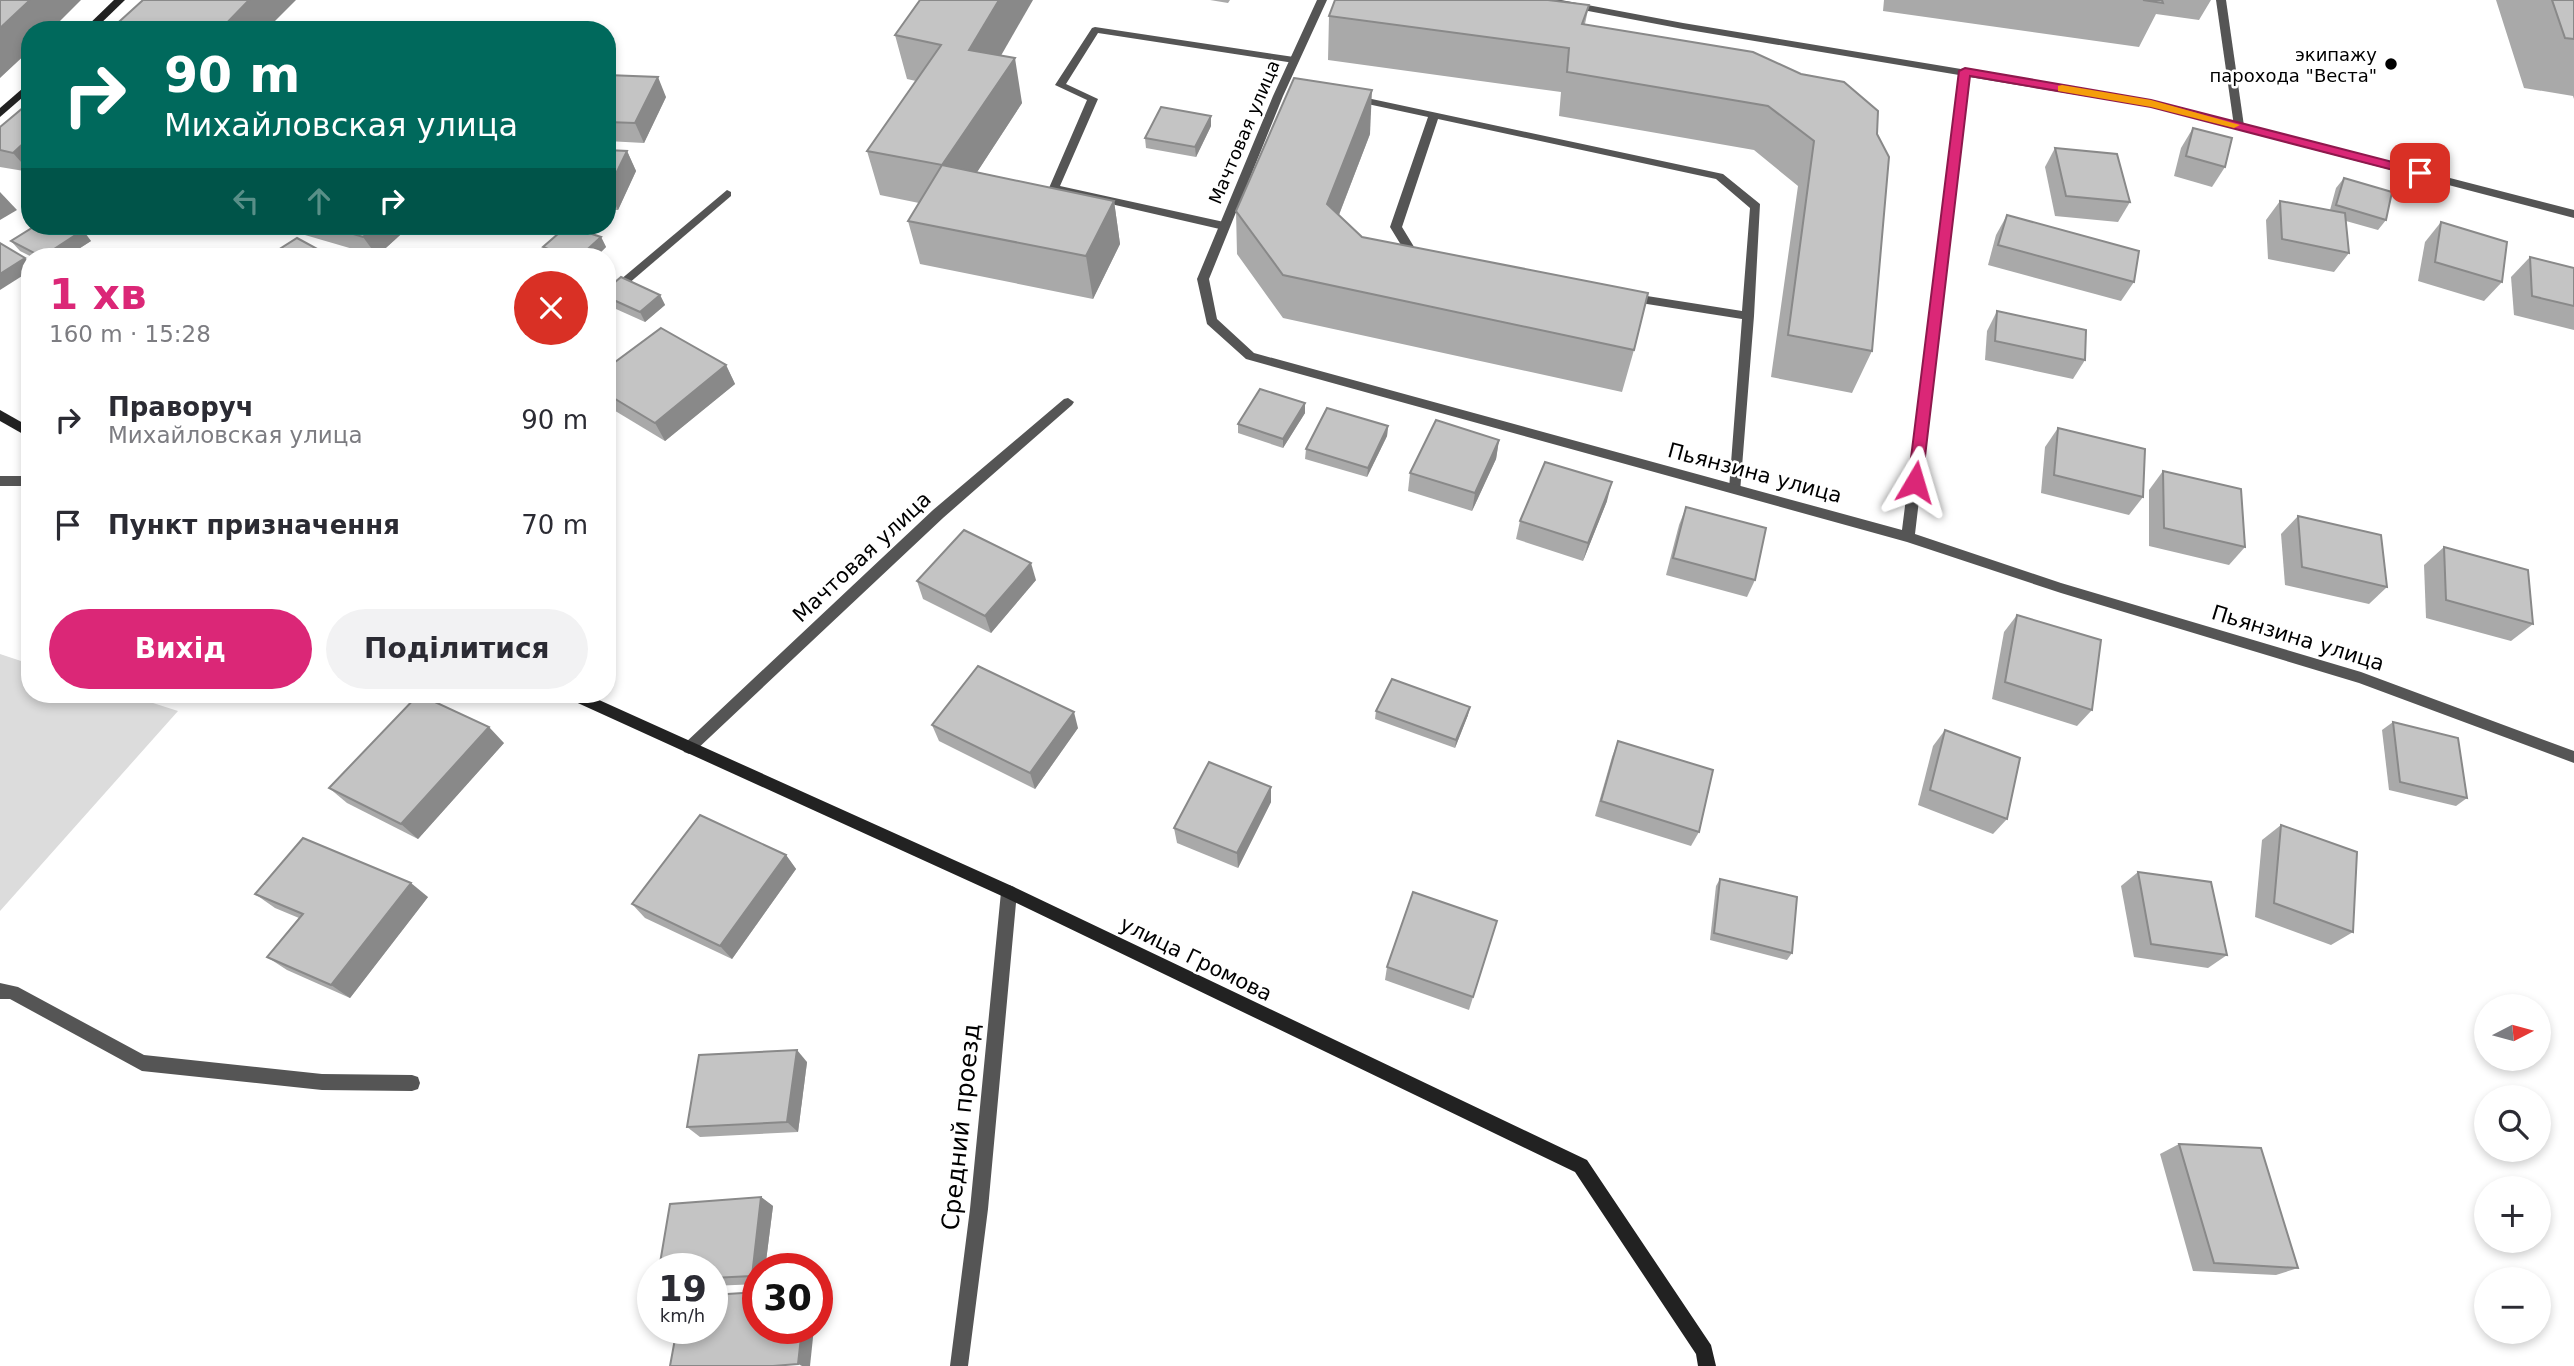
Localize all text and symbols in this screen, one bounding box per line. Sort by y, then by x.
place label: экипажу парохода "Веста" [2210,44,2377,86]
text: 90 m [164,47,300,104]
icon: right [49,49,140,140]
marker: экипажу парохода "Веста" [2383,56,2399,72]
street label: Мачтовая улица [1204,57,1284,207]
text: Михайловская улица [164,106,518,144]
pin [2390,143,2450,203]
icon: arrive [2401,154,2439,192]
icon: left [227,182,265,220]
icon: ahead [300,182,338,220]
icon: right [373,182,411,220]
text: 1 хв [49,270,147,319]
button: close [514,271,588,345]
text: 160 m · 15:28 [49,321,211,347]
text: Праворуч [108,392,254,422]
icon: right [49,401,87,439]
text: 90 m [521,405,588,435]
text: Михайловская улица [108,422,363,448]
street label: Пьянзина улица [1665,438,1845,508]
position arrow [1878,445,1952,519]
street label: Мачтовая улица [788,487,936,627]
icon: arrive [49,506,87,544]
text: Пункт призначення [108,510,400,540]
text: 70 m [521,510,588,540]
street label: Пьянзина улица [2209,600,2387,676]
button: Вихід [49,609,312,689]
button: Поділитися [326,609,588,689]
street label: улица Громова [1116,912,1276,1006]
north arrow [2474,994,2552,1071]
map controls [2474,994,2551,1344]
street label: Средний проезд [936,1022,986,1232]
button: search [2474,1085,2551,1162]
button: + [2474,1176,2551,1253]
speed limit sign: 30 [742,1253,833,1344]
button: − [2474,1267,2551,1344]
text: 19 [658,1269,707,1309]
text: km/h [660,1305,705,1326]

